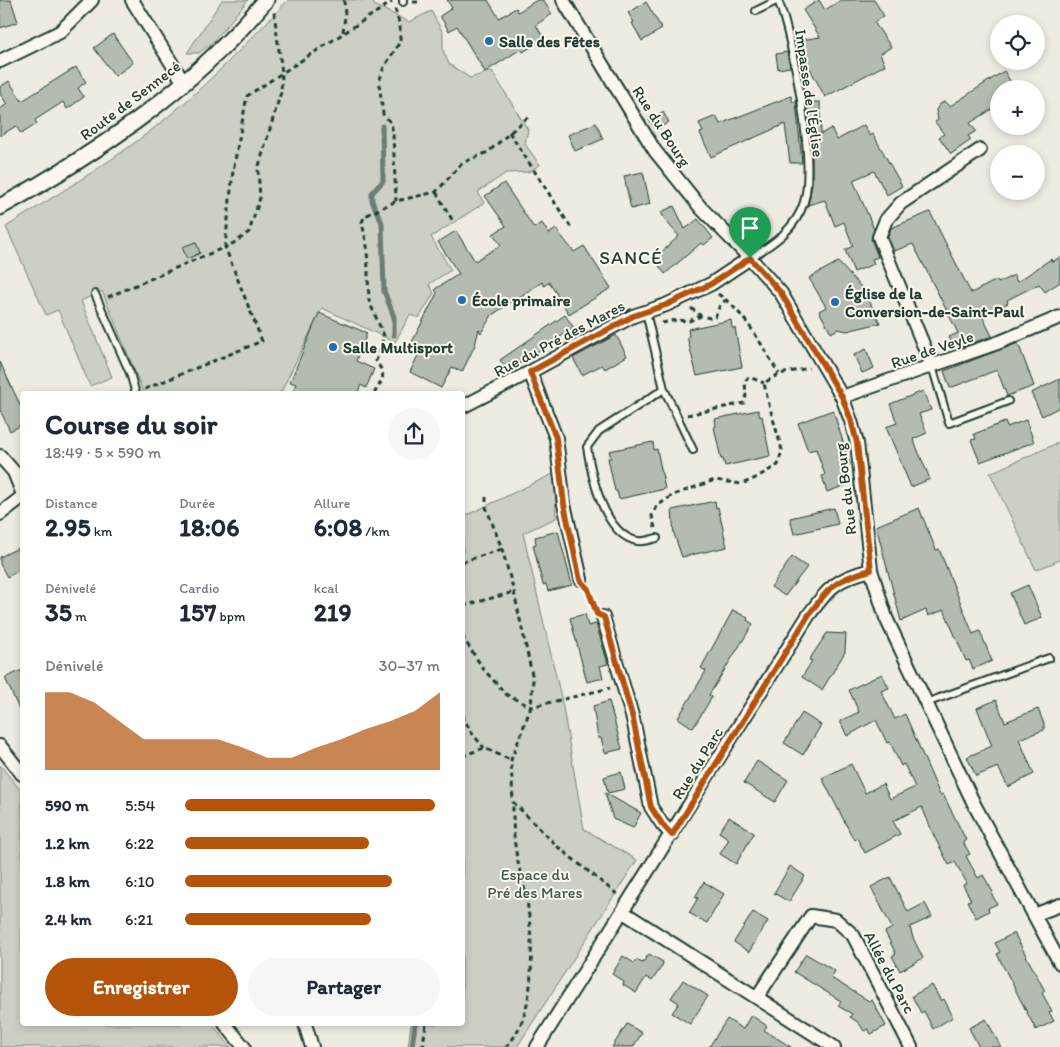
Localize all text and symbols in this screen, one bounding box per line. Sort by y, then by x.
map controls [990,15,1045,200]
button: locate [990,15,1045,70]
street label: Impasse de l'Église [791,28,828,158]
place label: Salle des Fêtes [499,32,600,51]
marker: Salle des Fêtes [483,35,495,47]
street label: Route de Sennecé [76,56,184,144]
button: + [990,80,1045,135]
street label: Rue du Bourg [628,82,695,171]
button: − [990,145,1045,200]
pin [729,207,771,258]
icon: arrive [736,214,764,242]
district label: SANCÉ [599,246,663,269]
place label: Église de la Conversion-de-Saint-Paul [845,284,1025,321]
place label: École primaire [472,291,571,311]
marker: École primaire [456,294,468,306]
street label: Rue du Pré des Mares [490,296,628,381]
marker: Église de la Conversion-de-Saint-Paul [829,296,841,308]
street label: Rue de Veyle [888,327,976,372]
place label: Salle Multisport [343,338,453,358]
marker: Salle Multisport [327,341,339,353]
text: Course du soir [45,407,217,441]
button: share [388,408,440,460]
street label: Rue du Bourg [830,441,861,536]
text: 18:49 · 5 × 590 m [45,443,161,462]
text: Distance [45,495,97,512]
text: Durée [179,495,215,512]
text: Allure [314,495,351,512]
text: 2.95 [45,512,91,542]
text: 18:06 [179,512,239,542]
text: 6:08 [314,512,362,542]
text: km [91,523,112,540]
text: /km [362,523,390,540]
text: Dénivelé [45,580,96,597]
text: Cardio [179,580,219,597]
text: kcal [314,580,339,597]
text: 35 [45,597,72,627]
text: 157 [179,597,216,627]
text: 219 [314,597,351,627]
text: m [72,608,87,625]
text: bpm [216,608,246,625]
text: Dénivelé [45,656,104,675]
text: 30–37 m [379,656,440,675]
street label: Rue du Parc [668,724,727,803]
text: 590 m [45,796,89,815]
text: 5:54 [125,796,155,815]
text: 1.2 km [45,834,90,853]
text: 6:22 [125,834,154,853]
park label: Espace du Pré des Mares [487,865,583,902]
text: 1.8 km [45,872,90,891]
text: 6:10 [125,872,155,891]
text: 2.4 km [45,910,92,929]
text: 6:21 [125,910,153,929]
street label: Allée du Parc [860,928,919,1017]
button: Enregistrer [45,958,238,1016]
button: Partager [248,958,440,1016]

